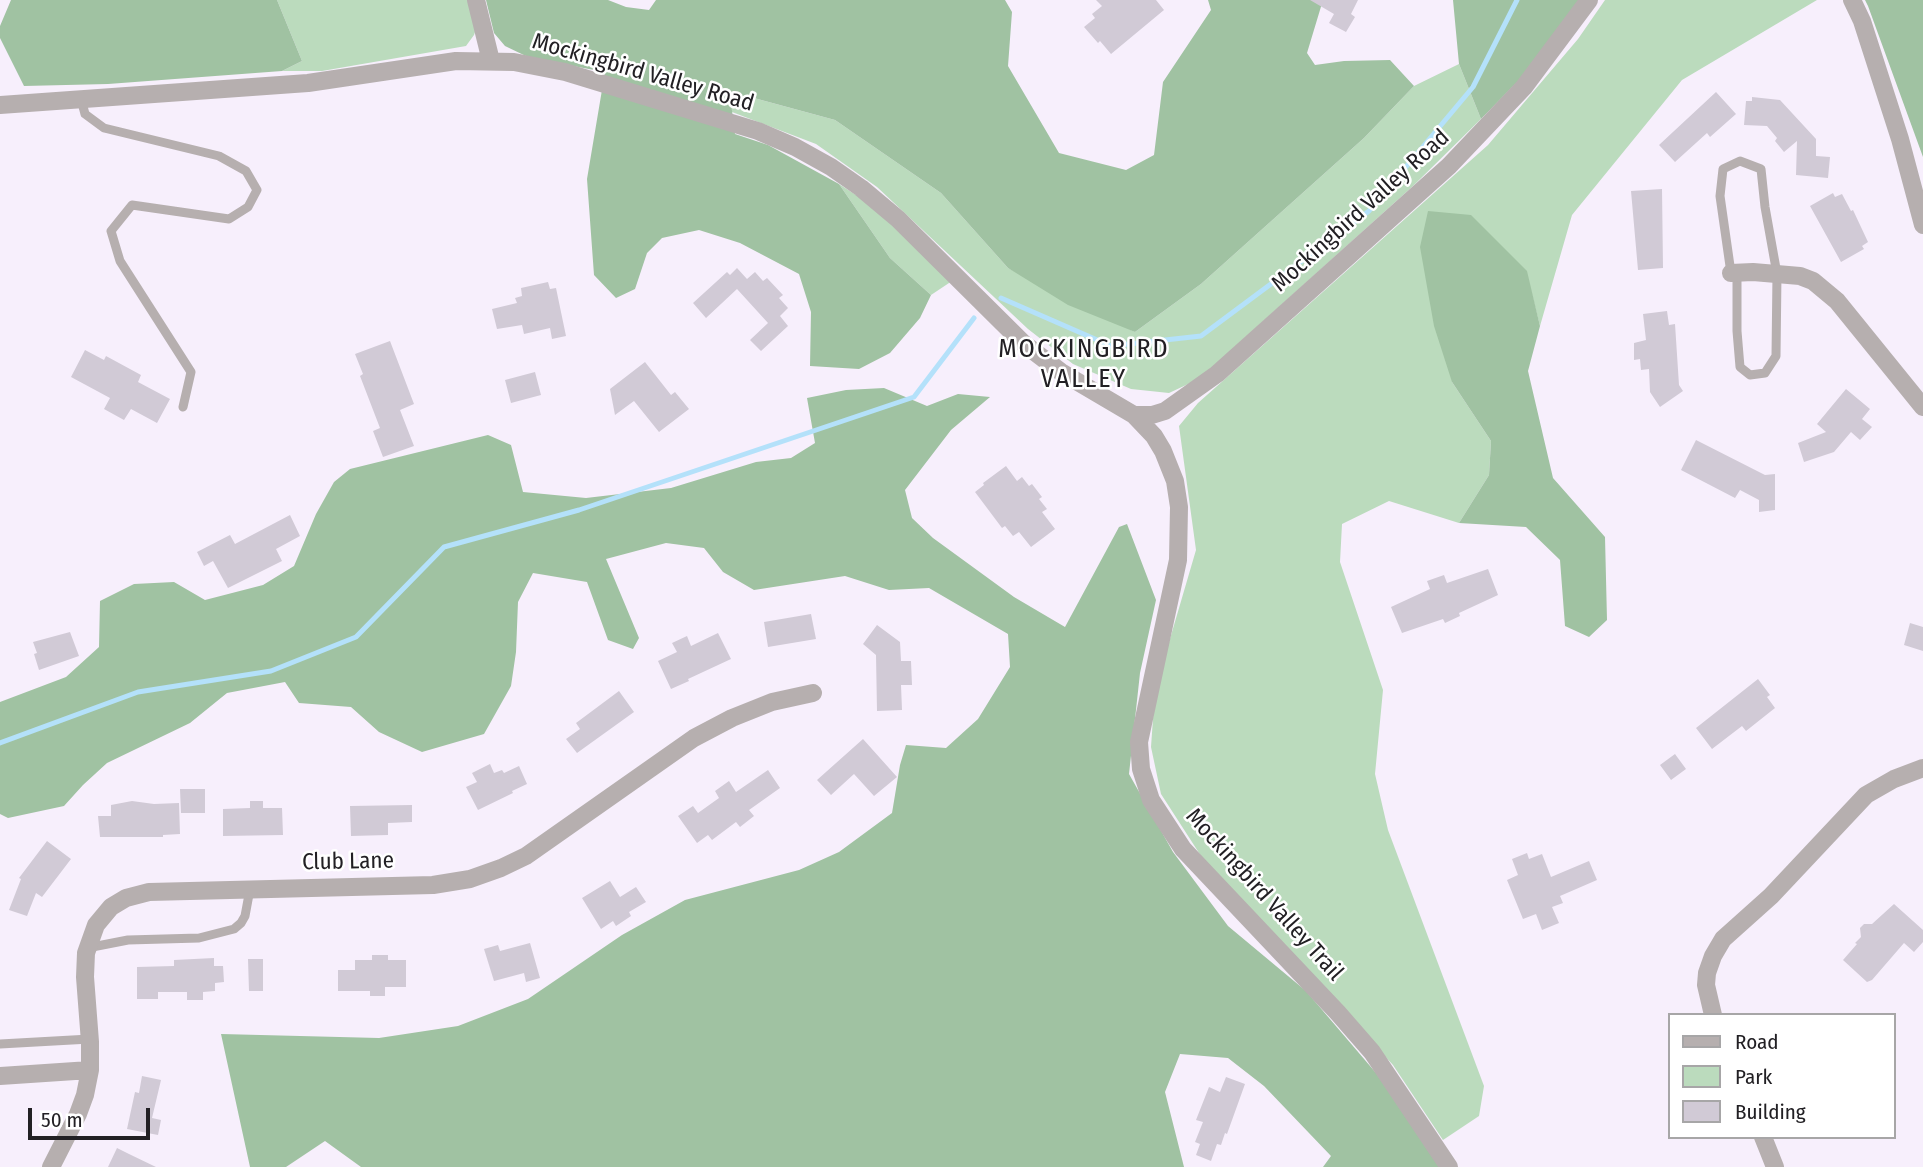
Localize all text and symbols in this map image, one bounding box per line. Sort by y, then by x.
street label: Mockingbird Valley Road [529,28,757,118]
street label: Mockingbird Valley Road [1267,124,1455,298]
district label: MOCKINGBIRD VALLEY [1000,334,1168,396]
street label: Mockingbird Valley Trail [1179,803,1349,987]
street label: Club Lane [302,847,394,877]
legend [1668,1013,1895,1139]
text: Road [1735,1029,1779,1055]
text: Park [1735,1064,1772,1090]
scale bar [32,1094,154,1138]
text: Building [1735,1099,1806,1125]
text: 50 m [41,1107,83,1133]

